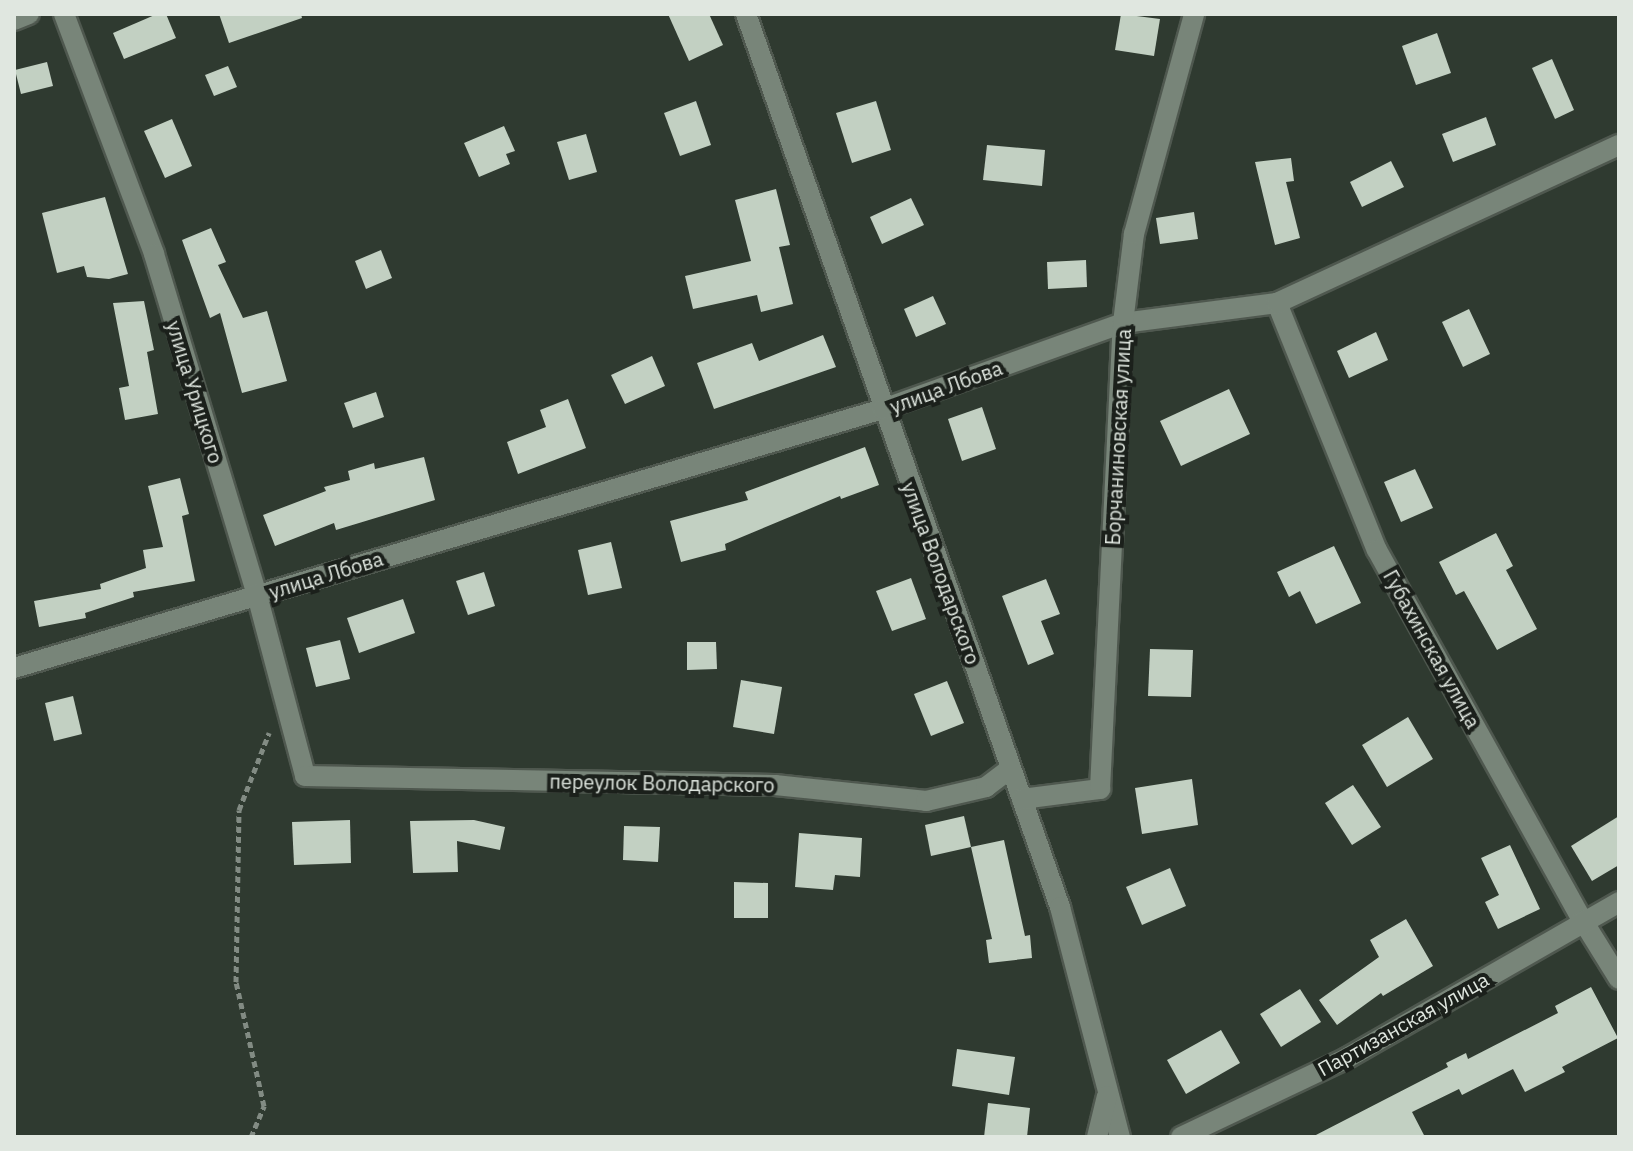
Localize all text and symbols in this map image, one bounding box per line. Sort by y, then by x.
street label: улица Урицкого [162,318,228,466]
street label: Борчаниновская улица [1100,328,1136,546]
street label: улица Лбова [886,356,1006,418]
street label: улица Володарского [897,478,985,668]
street label: улица Лбова [266,546,386,604]
street label: Губахинская улица [1379,566,1485,732]
street label: переулок Володарского [549,769,775,797]
street label: Партизанская улица [1313,967,1493,1081]

